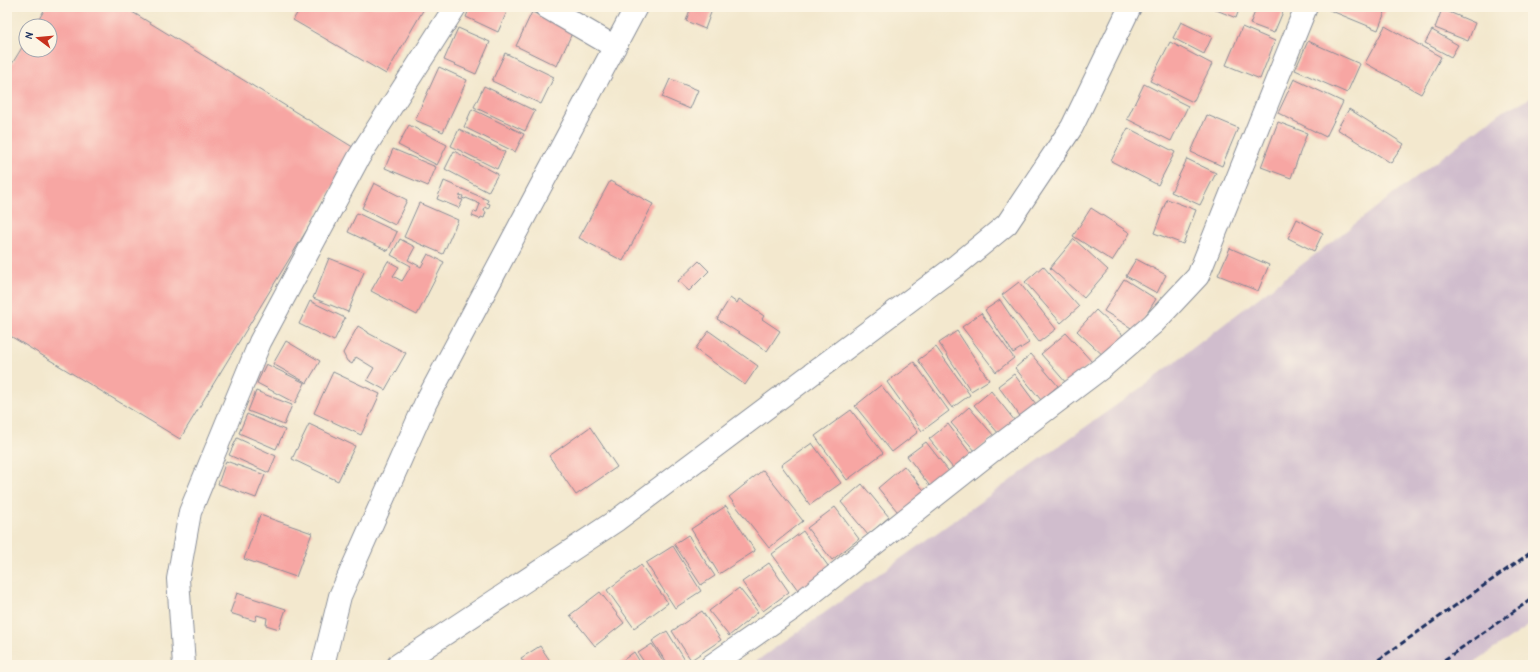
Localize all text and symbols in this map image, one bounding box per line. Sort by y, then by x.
north arrow [18,18,58,58]
text: N [21,30,36,40]

